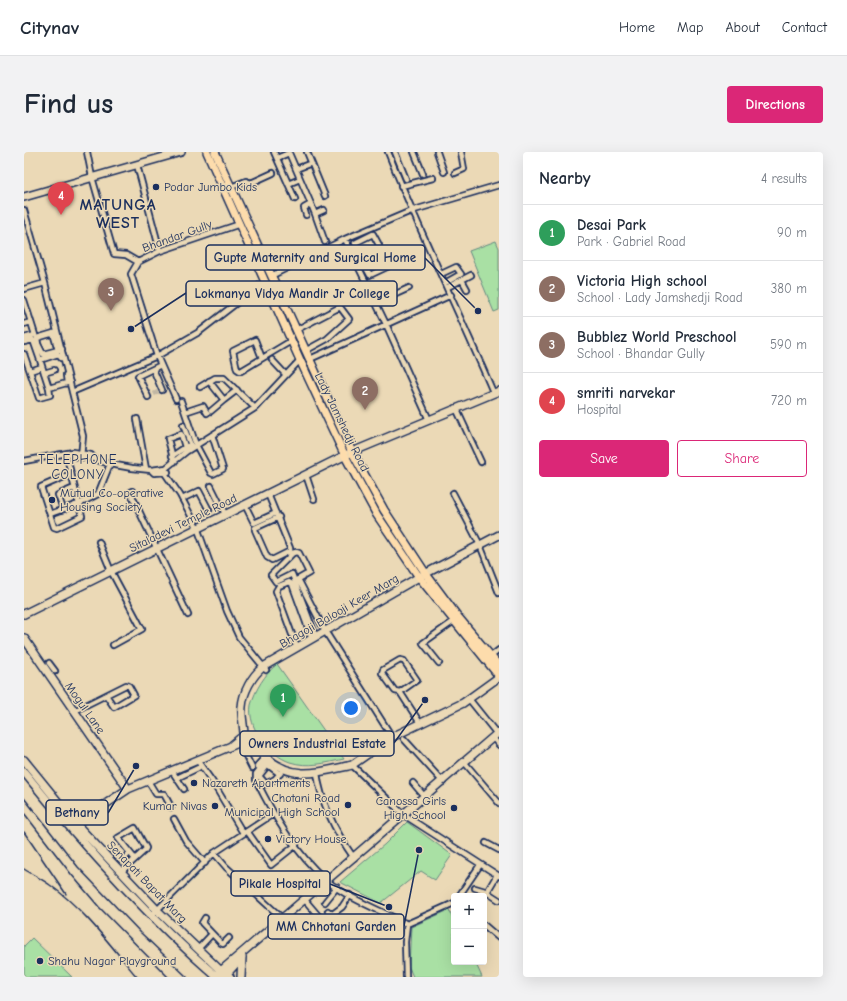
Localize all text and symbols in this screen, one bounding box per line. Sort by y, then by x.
text: Citynav [20,17,79,39]
text: Home [619,19,655,36]
text: Map [677,19,703,36]
text: About [725,19,760,36]
text: Contact [782,19,827,36]
button: Directions [727,86,823,123]
text: Find us [24,88,113,120]
text: Nearby [539,169,590,188]
text: 4 results [761,171,807,186]
place label: Podar Jumbo Kids [164,180,257,194]
pin: 4 [48,182,74,215]
marker: Podar Jumbo Kids [151,182,161,192]
district label: MATUNGA WEST [79,196,157,232]
text: Desai Park [577,216,646,234]
street label: Bhandar Gully [140,217,214,255]
text: 1 [549,225,555,240]
text: 90 m [777,225,807,240]
text: Park · Gabriel Road [577,234,686,249]
callout: Gupte Maternity and Surgical Home [206,245,425,270]
text: Gupte Maternity and Surgical Home [214,250,417,265]
text: Victoria High school [577,272,707,290]
pin: 3 [98,278,124,311]
callout: Lokmanya Vidya Mandir Jr College [186,281,397,306]
text: 2 [549,281,555,296]
text: 380 m [771,281,807,296]
text: Lokmanya Vidya Mandir Jr College [194,286,390,301]
text: School · Lady Jamshedji Road [577,290,743,305]
text: Bubblez World Preschool [577,328,737,346]
text: 3 [549,337,555,352]
text: 590 m [770,337,807,352]
text: School · Bhandar Gully [577,346,704,361]
street label: Lady Jamshedji Road [312,370,372,474]
pin: 2 [352,377,378,410]
text: smriti narvekar [577,384,675,402]
text: 4 [549,393,555,408]
text: 720 m [771,393,807,408]
text: Hospital [577,402,621,417]
button: Save [539,440,669,477]
button: Share [677,440,807,477]
district label: TELEPHONE COLONY [38,452,118,482]
place label: Mutual Co-operative Housing Society [60,486,164,514]
street label: Sitaladevi Temple Road [127,491,239,555]
marker: Mutual Co-operative Housing Society [47,495,57,505]
street label: Bhagoji Balooji Keer Marg [277,571,401,651]
street label: Mogul Lane [62,679,108,737]
pin: 1 [270,684,296,717]
your location [341,698,361,718]
callout: Owners Industrial Estate [240,731,394,756]
text: Owners Industrial Estate [248,736,386,751]
place label: Nazareth Apartments [202,776,310,790]
marker: Nazareth Apartments [189,778,199,788]
place label: Chotani Road Municipal High School [224,791,340,819]
place label: Canossa Girls High School [376,794,446,822]
place label: Kumar Nivas [143,799,207,813]
callout: Bethany [46,800,108,825]
marker: Chotani Road Municipal High School [343,800,353,810]
marker: Kumar Nivas [210,801,220,811]
marker: Canossa Girls High School [449,803,459,813]
text: Bethany [54,805,100,820]
place label: Victory House [276,832,347,846]
marker: Victory House [263,834,273,844]
street label: Senapati Bapat Marg [104,838,190,926]
callout: Pikale Hospital [231,871,330,896]
text: Pikale Hospital [239,876,321,891]
map controls [451,893,487,965]
button: + [451,893,487,929]
callout: MM Chhotani Garden [268,914,404,939]
text: MM Chhotani Garden [276,919,396,934]
button: − [451,929,487,965]
place label: Shahu Nagar Playground [48,954,176,968]
marker: Shahu Nagar Playground [35,956,45,966]

